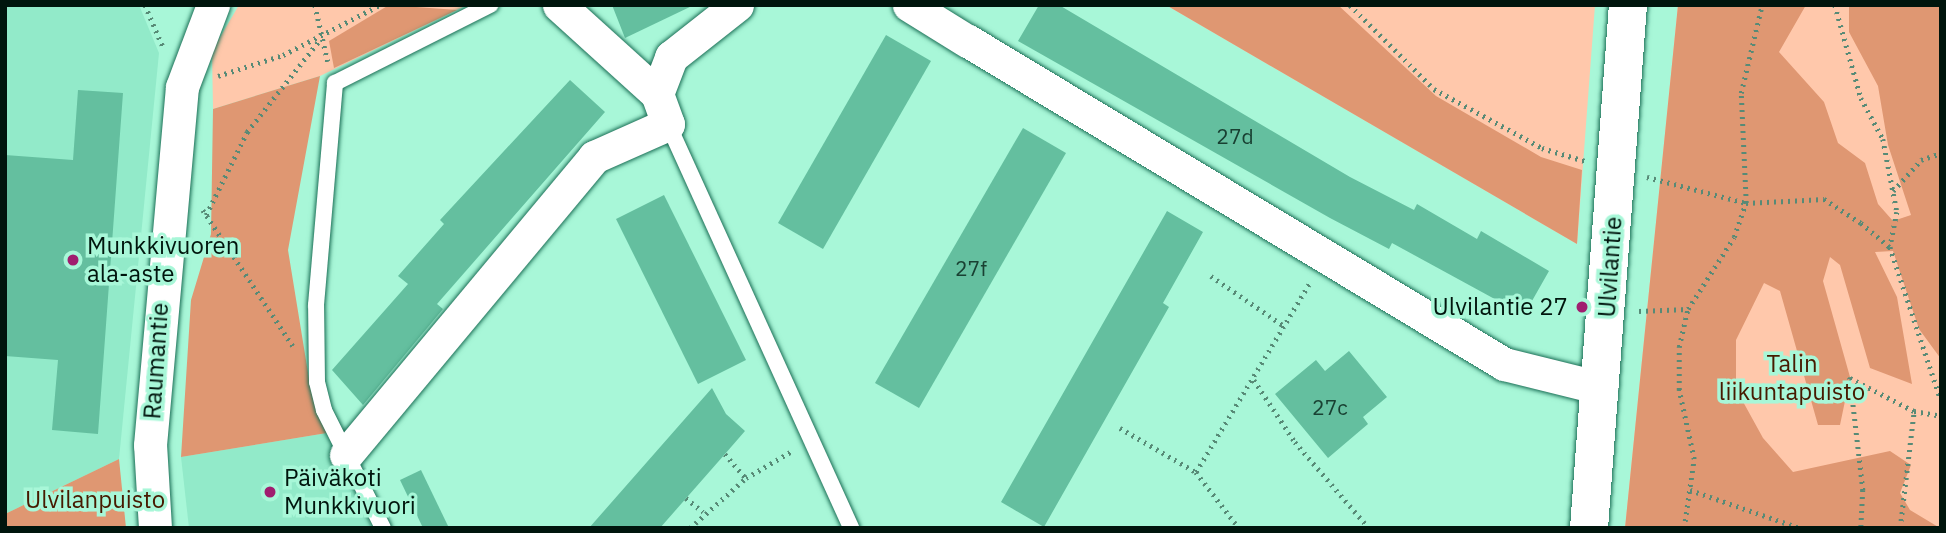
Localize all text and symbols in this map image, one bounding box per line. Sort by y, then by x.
house number: 27d [1216,123,1254,149]
street label: Ulvilantie [1592,216,1628,318]
place label: Munkkivuoren ala-aste [87,232,239,288]
marker: Munkkivuoren ala-aste [65,252,81,268]
house number: 27f [955,255,987,281]
place label: Ulvilantie 27 [1433,293,1568,321]
marker: Ulvilantie 27 [1574,299,1590,315]
street label: Raumantie [138,302,174,420]
park label: Talin liikuntapuisto [1719,350,1865,406]
house number: 27c [1312,394,1348,420]
place label: Päiväkoti Munkkivuori [284,464,416,520]
marker: Päiväkoti Munkkivuori [262,484,278,500]
park label: Ulvilanpuisto [25,486,165,514]

